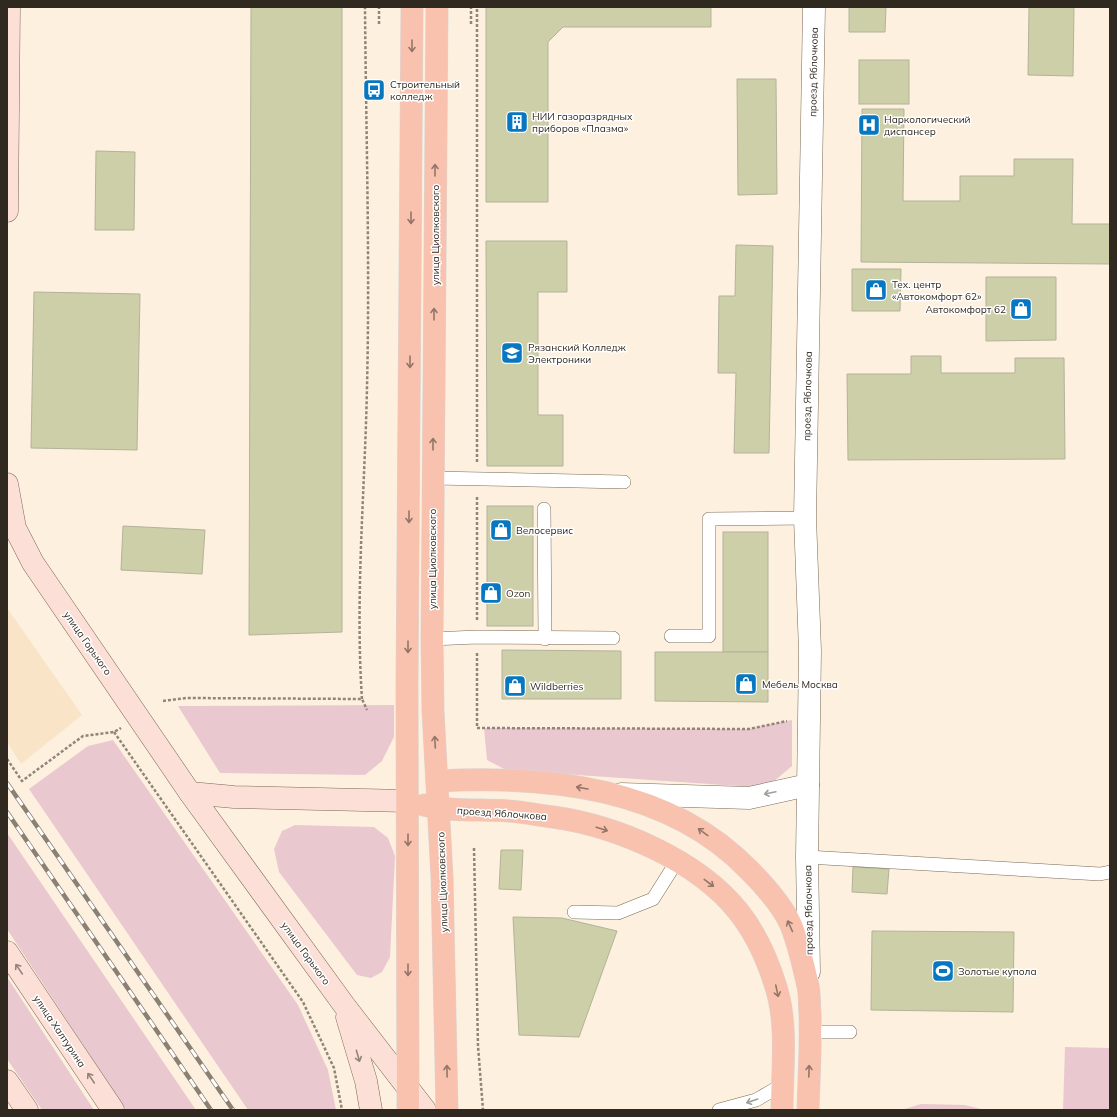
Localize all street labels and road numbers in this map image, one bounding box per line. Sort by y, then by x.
street label: проезд Яблочкова [806,27,821,117]
street label: улица Циолковского [429,185,442,285]
street label: проезд Яблочкова [800,351,815,441]
street label: улица Циолковского [426,509,439,609]
street label: улица Горького [61,609,115,678]
street label: проезд Яблочкова [457,804,547,823]
street label: улица Циолковского [434,831,451,932]
street label: проезд Яблочкова [801,865,816,955]
street label: улица Горького [278,919,333,988]
street label: улица Халтурина [31,993,89,1070]

